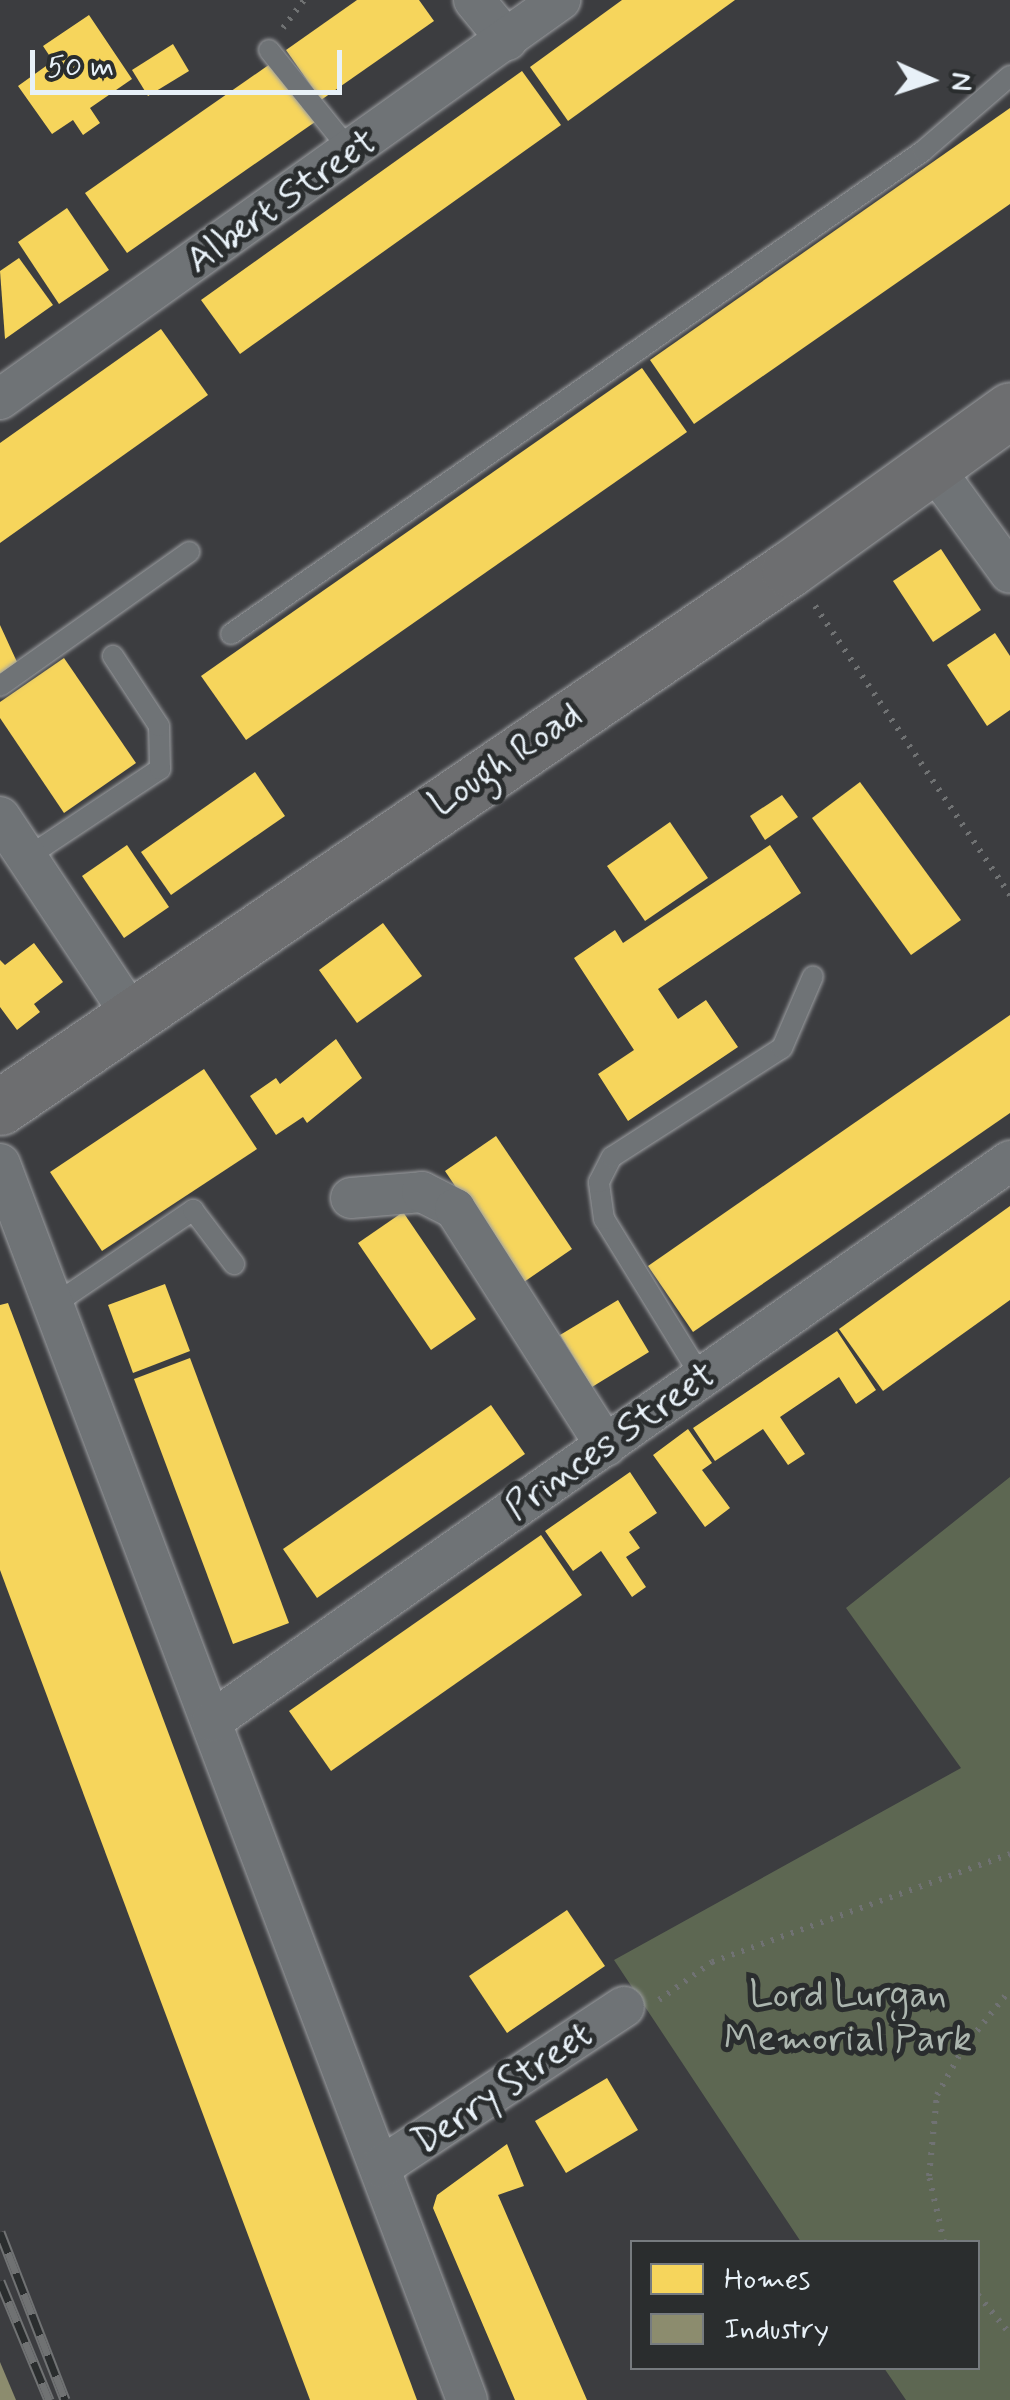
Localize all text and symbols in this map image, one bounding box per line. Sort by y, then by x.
scale bar [35,30,348,92]
north arrow [880,30,980,130]
text: 50 m [47,48,114,87]
text: N [941,71,979,92]
street label: Albert Street [179,120,385,284]
street label: Lough Road [421,692,591,828]
street label: Princes Street [498,1353,724,1531]
park label: Lord Lurgan Memorial Park [725,1973,971,2062]
street label: Derry Street [402,2010,604,2168]
legend [630,2240,980,2370]
text: Homes [724,2260,810,2299]
text: Industry [724,2310,829,2349]

